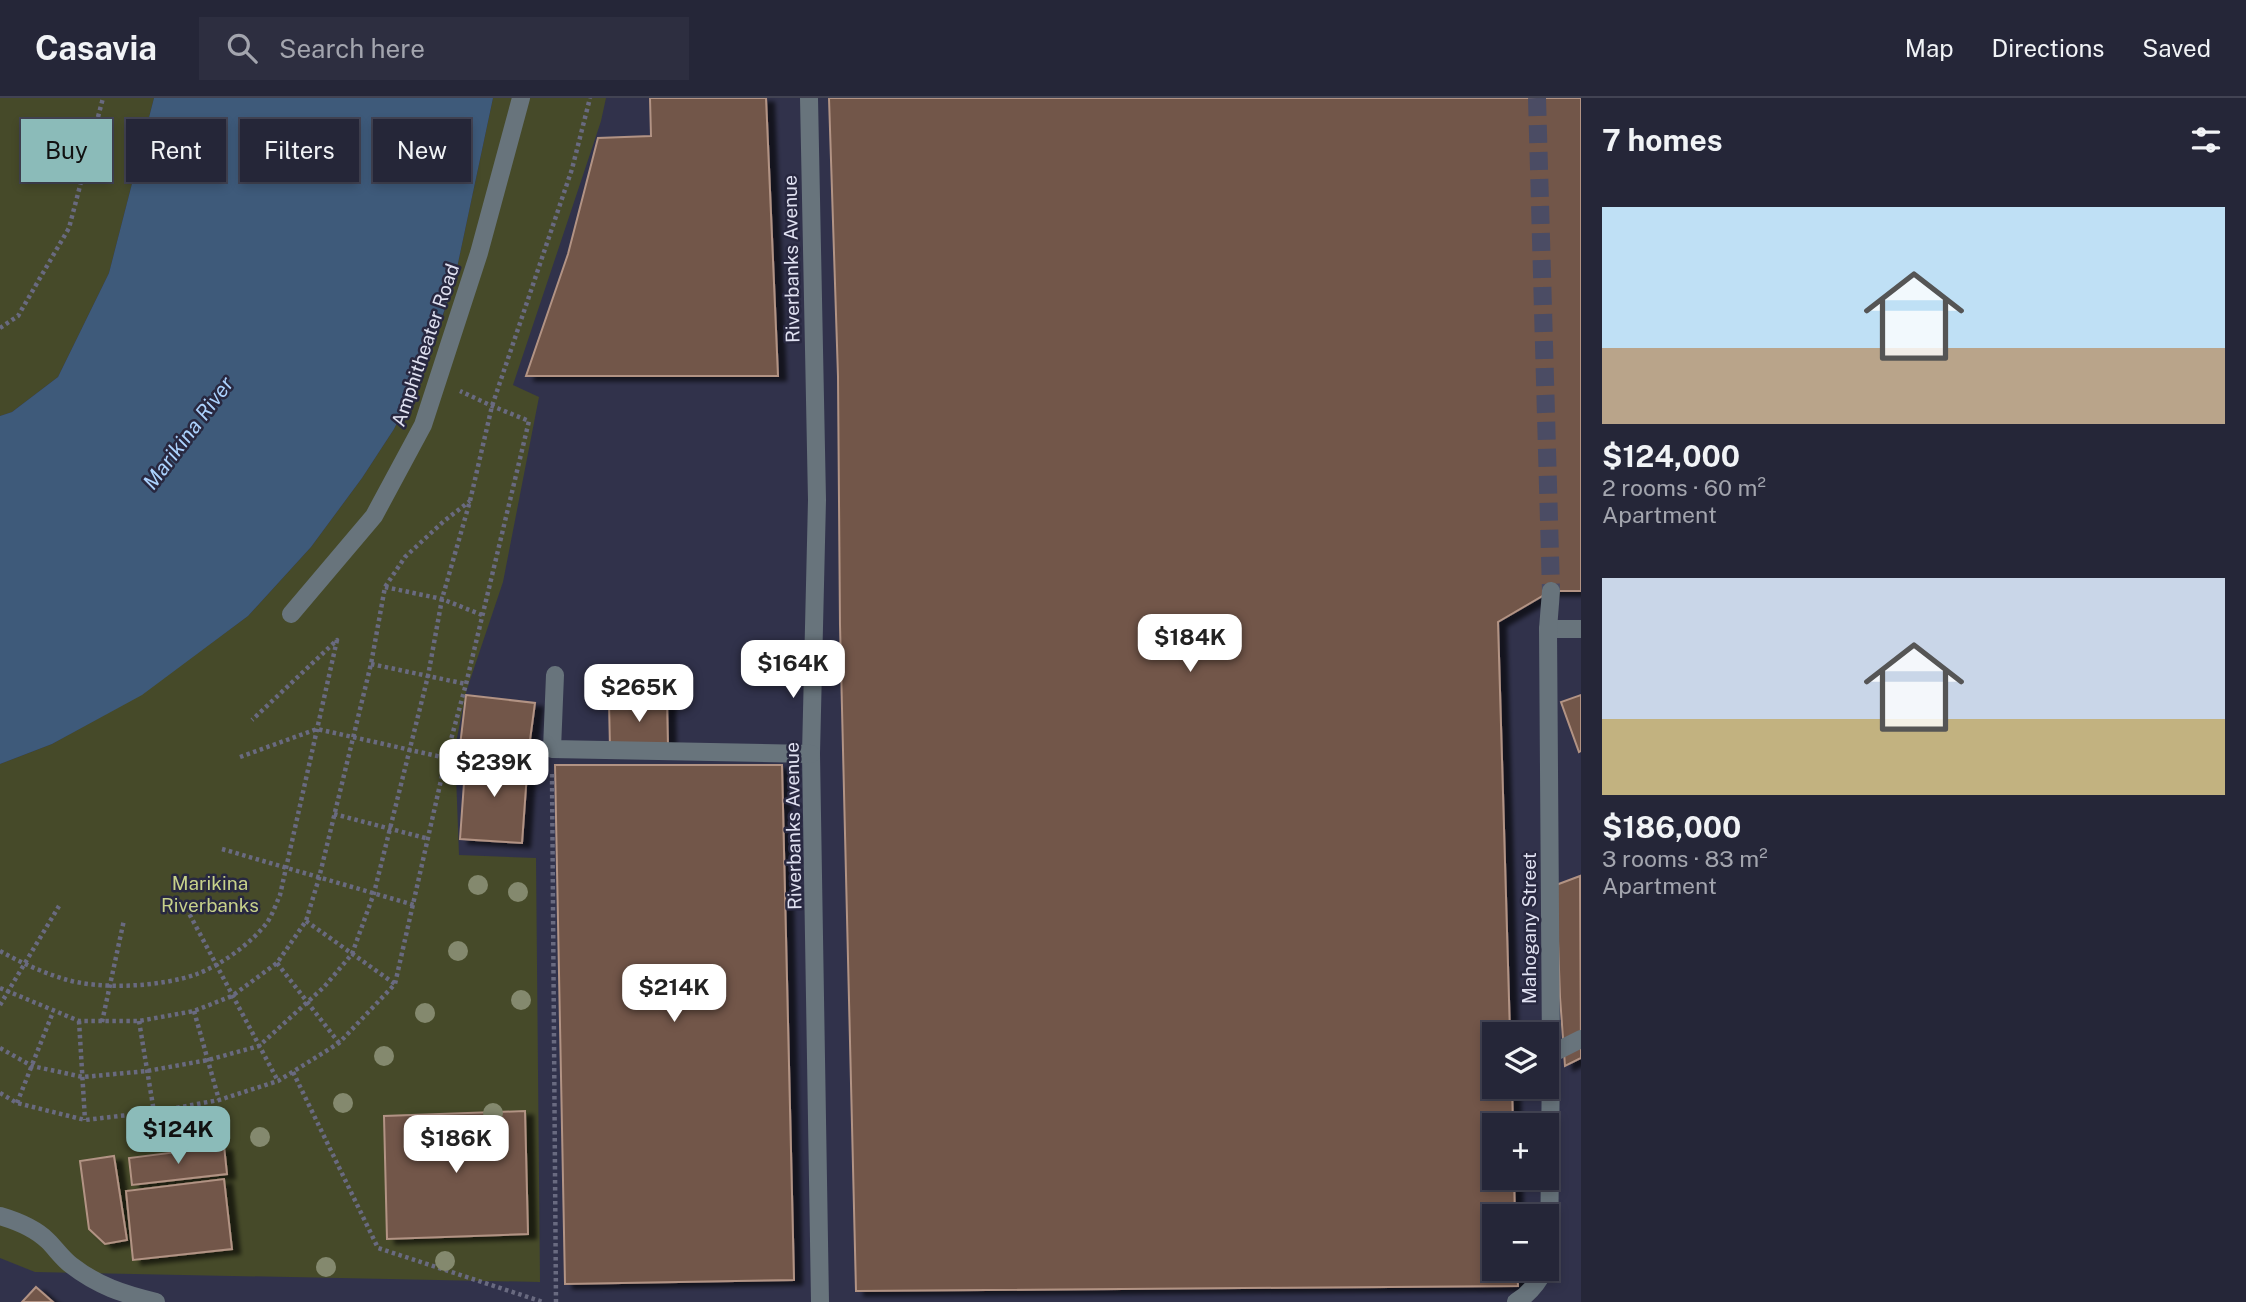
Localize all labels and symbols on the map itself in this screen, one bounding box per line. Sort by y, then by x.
street label: Riverbanks Avenue [779,175,803,343]
street label: Amphitheater Road [387,261,463,429]
water label: Marikina River [137,371,239,494]
pin: $184K [1141,614,1239,674]
pin: $164K [744,640,842,700]
pin: $265K [590,664,688,724]
pin: $239K [445,740,543,799]
street label: Riverbanks Avenue [781,742,805,910]
street label: Mahogany Street [1518,852,1540,1004]
park label: Marikina Riverbanks [161,872,259,916]
pin: $214K [625,964,723,1024]
pin: $124K [129,1107,227,1166]
pin: $186K [407,1116,505,1175]

